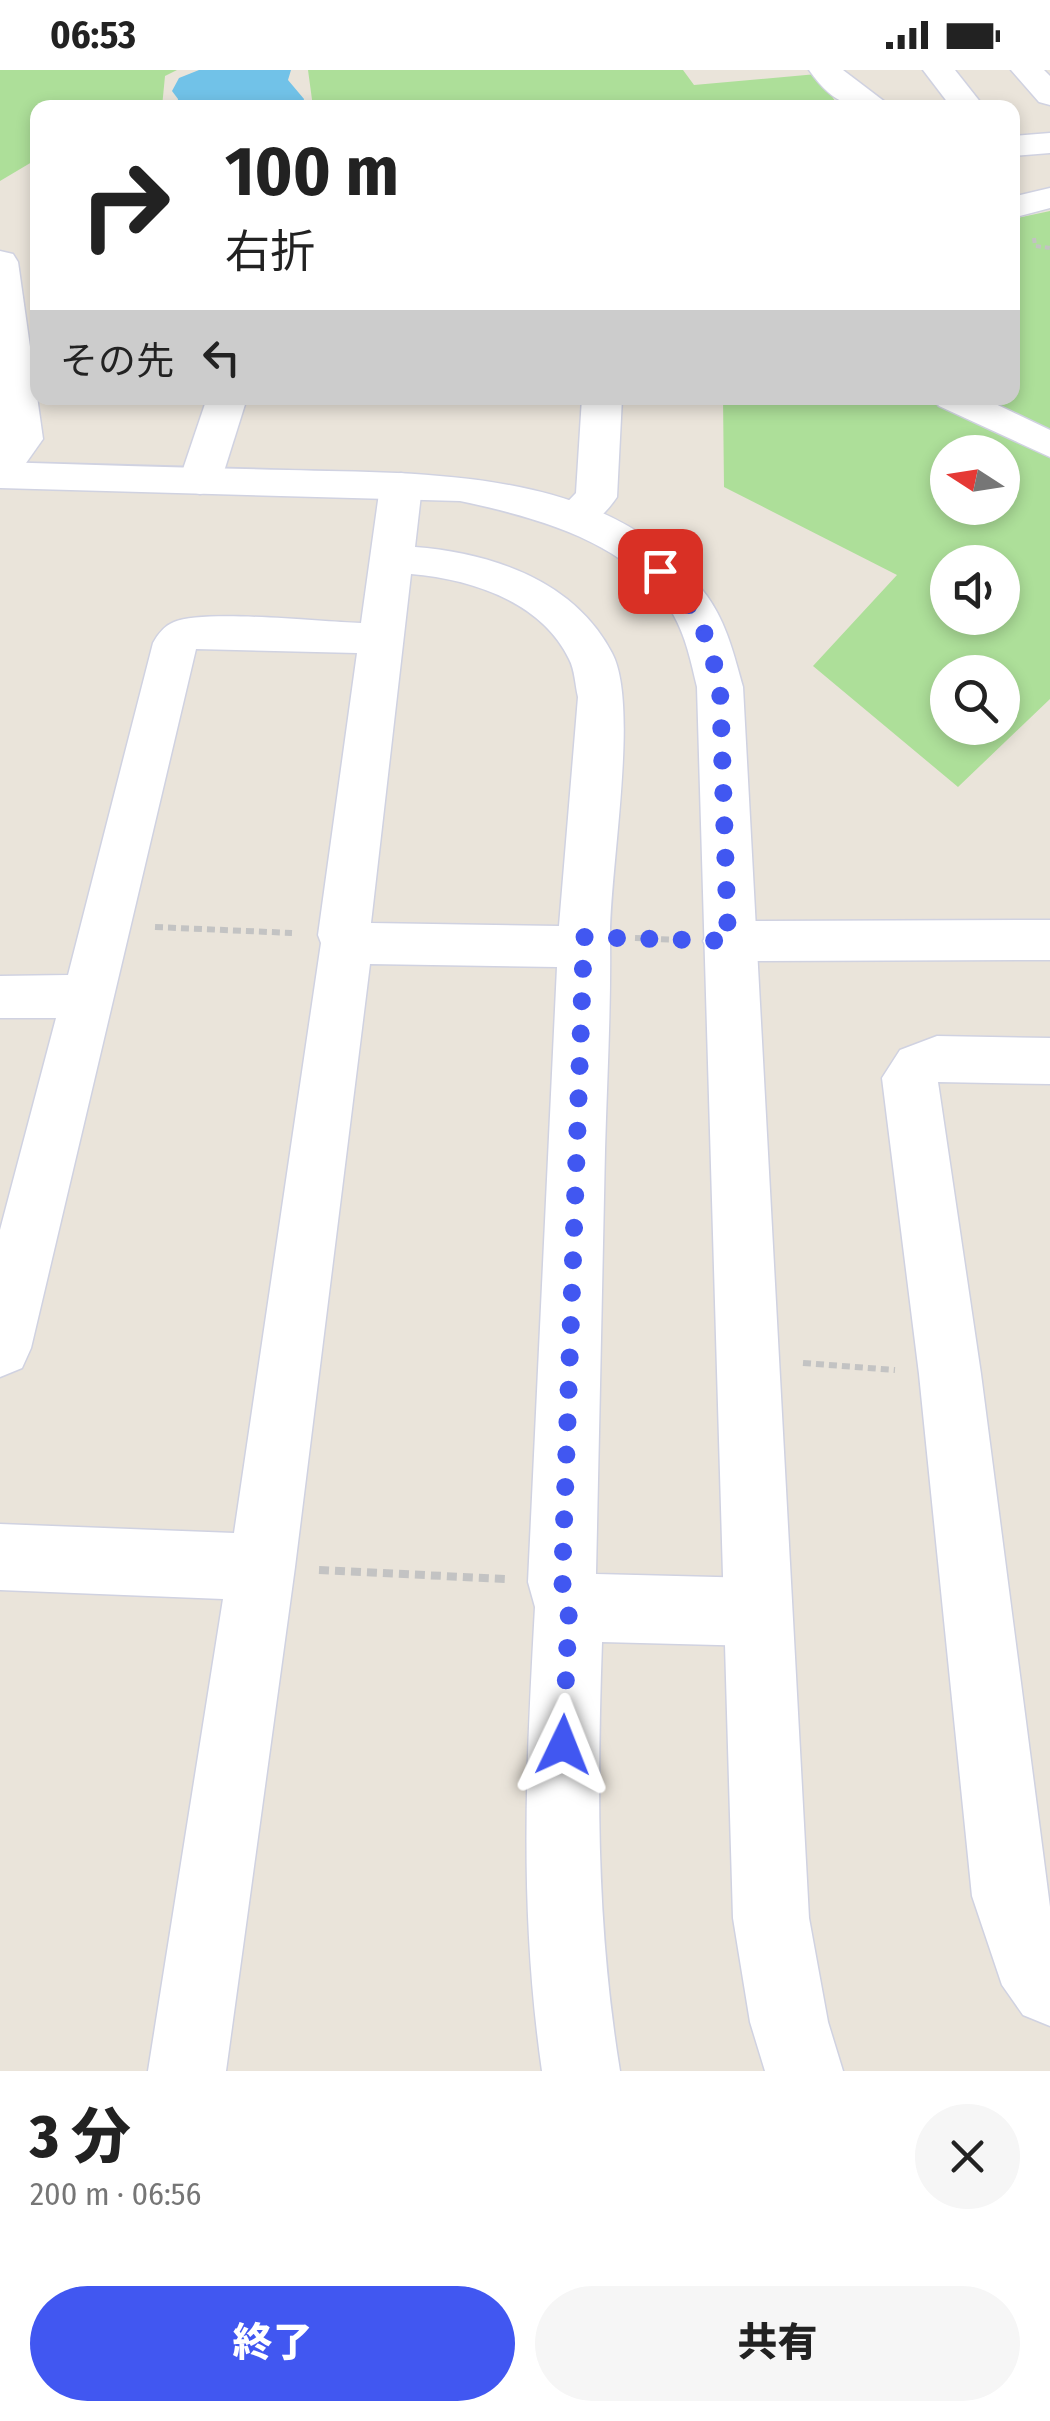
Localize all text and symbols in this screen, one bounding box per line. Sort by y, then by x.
text: 06:53 [50,12,136,58]
text: 100 m [225,130,399,214]
icon: right [60,140,190,270]
text: 右折 [225,225,315,279]
icon: left [194,330,249,385]
text: その先 [60,338,174,384]
north arrow [930,435,1020,525]
map controls [930,435,1020,745]
pin [618,529,703,614]
icon: arrive [633,544,688,599]
button: sound [930,545,1020,635]
button: search [930,655,1020,745]
position arrow [511,1693,615,1797]
text: 3 分 [30,2101,131,2173]
button: close [915,2104,1020,2209]
text: 200 m · 06:56 [30,2175,201,2213]
button: 終了 [30,2286,515,2401]
button: 共有 [535,2286,1020,2401]

